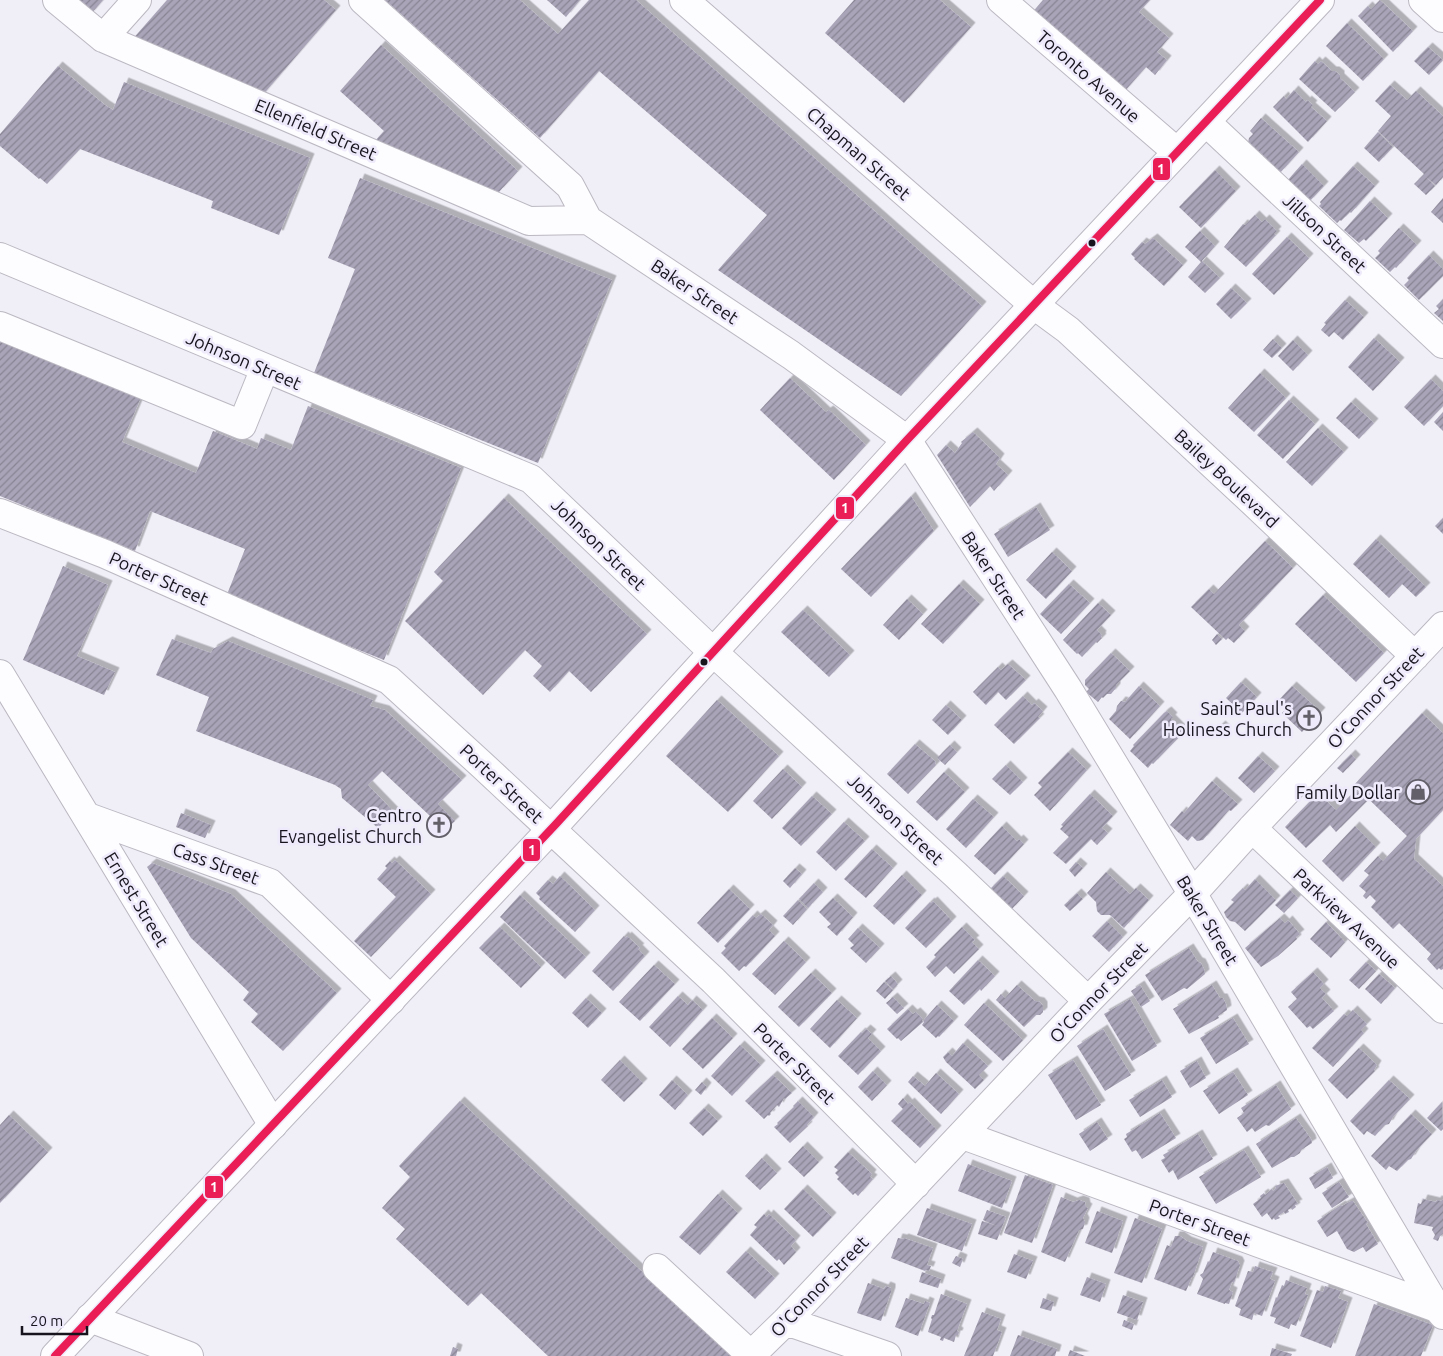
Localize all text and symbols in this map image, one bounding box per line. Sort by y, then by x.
street label: Toronto Avenue [1034,26,1144,126]
street label: Ellenfield Street [252,94,380,164]
street label: Chapman Street [803,103,915,203]
line badge: 1 [1152,157,1171,181]
text: 1 [1157,161,1165,177]
street label: Jillson Street [1280,190,1370,276]
unlabelled marker [1087,238,1097,248]
street label: Baker Street [648,255,742,327]
street label: Johnson Street [184,327,304,393]
street label: Bailey Boulevard [1171,425,1283,531]
street label: Johnson Street [548,494,650,594]
line badge: 1 [835,496,855,520]
text: 1 [841,500,849,516]
street label: Baker Street [958,527,1030,623]
street label: Porter Street [106,547,212,609]
street label: O'Connor Street [1323,642,1427,752]
unlabelled marker [699,657,709,667]
place label: Saint Paul's Holiness Church [1163,698,1292,739]
church icon: Saint Paul's Holiness Church [1296,705,1322,731]
street label: Porter Street [456,740,548,826]
street label: Johnson Street [844,770,948,868]
shop icon: Family Dollar [1405,779,1431,805]
place label: Family Dollar [1296,782,1400,802]
place label: Centro Evangelist Church [278,805,422,846]
church icon: Centro Evangelist Church [426,812,452,838]
street label: Cass Street [170,838,262,888]
line badge: 1 [522,838,541,862]
text: 1 [528,842,536,858]
street label: Ernest Street [101,848,173,950]
street label: Parkview Avenue [1290,864,1404,972]
street label: Baker Street [1174,872,1242,968]
street label: O'Connor Street [1045,938,1151,1046]
street label: Porter Street [750,1018,840,1108]
line badge: 1 [204,1175,224,1199]
text: 1 [210,1179,218,1195]
street label: Porter Street [1147,1194,1253,1250]
street label: O'Connor Street [766,1232,872,1340]
scale bar [22,1304,88,1336]
text: 20 m [30,1312,63,1329]

